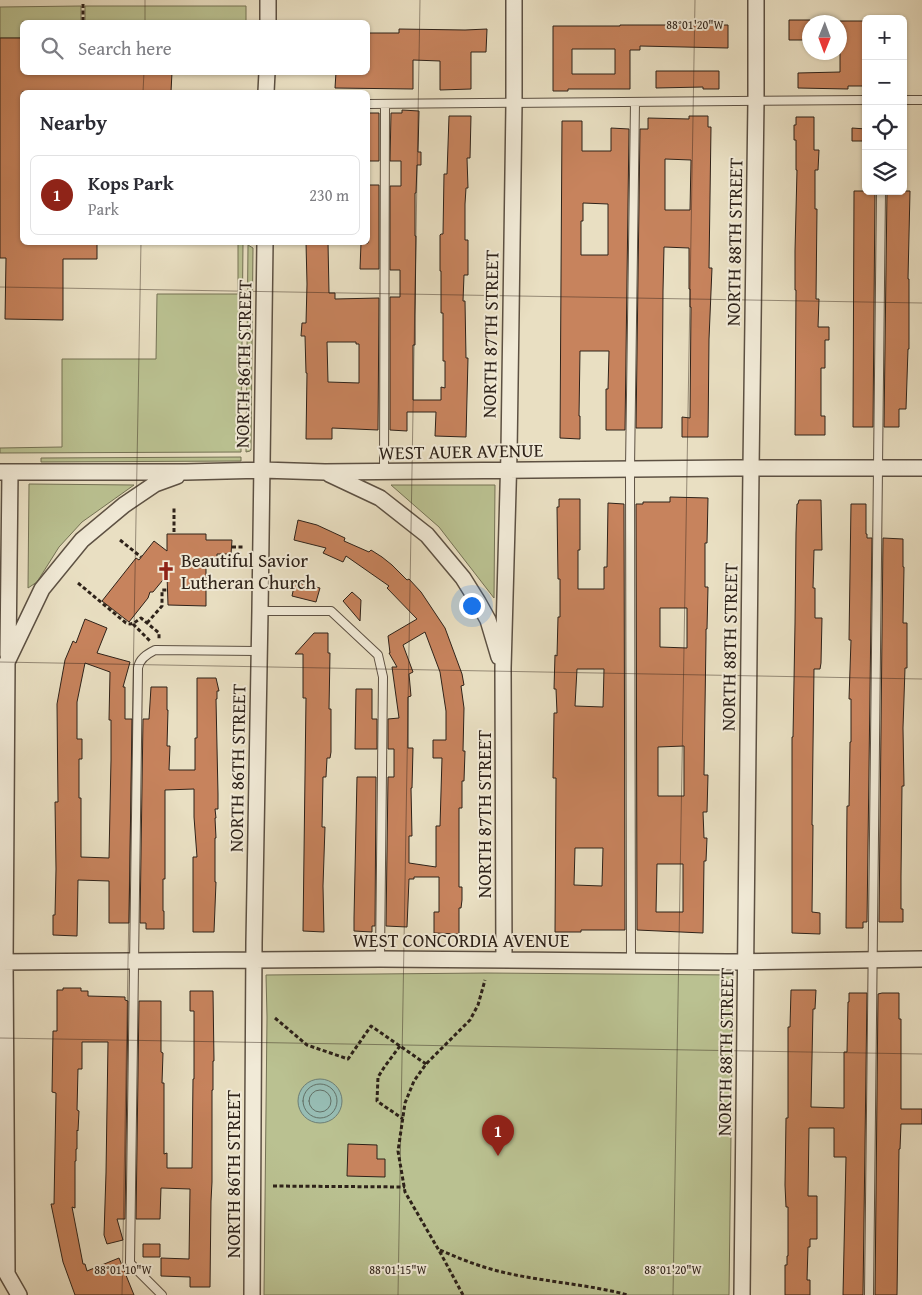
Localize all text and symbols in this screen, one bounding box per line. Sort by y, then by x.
north arrow [802,15,847,60]
map controls [862,15,907,195]
button: + [862,15,907,60]
text: 88°01'20"W [666,16,725,33]
search box [20,20,370,75]
icon: search [38,34,66,62]
text: Search here [78,34,172,62]
button: − [862,60,907,105]
button: locate [862,105,907,150]
text: Nearby [40,107,107,138]
button: layers [862,150,907,195]
street label: NORTH 88TH STREET [719,157,749,326]
text: Kops Park [88,169,174,197]
text: 1 [53,183,61,207]
text: 230 m [309,183,349,207]
text: Park [88,197,119,221]
street label: NORTH 87TH STREET [475,249,505,418]
street label: NORTH 86TH STREET [228,279,258,448]
street label: WEST AUER AVENUE [378,436,544,466]
place label: Beautiful Savior Lutheran Church [181,546,316,596]
church icon: Beautiful Savior Lutheran Church [155,560,177,582]
street label: NORTH 88TH STREET [714,562,744,731]
your location [459,593,485,619]
street label: NORTH 86TH STREET [222,683,252,852]
street label: NORTH 87TH STREET [470,729,498,898]
street label: WEST CONCORDIA AVENUE [353,926,570,954]
street label: NORTH 88TH STREET [710,967,740,1136]
street label: NORTH 86TH STREET [219,1089,247,1258]
pin: 1 [482,1115,514,1156]
text: 88°01'10"W [94,1261,153,1278]
text: 88°01'15"W [369,1261,428,1278]
text: 88°01'20"W [644,1261,703,1278]

